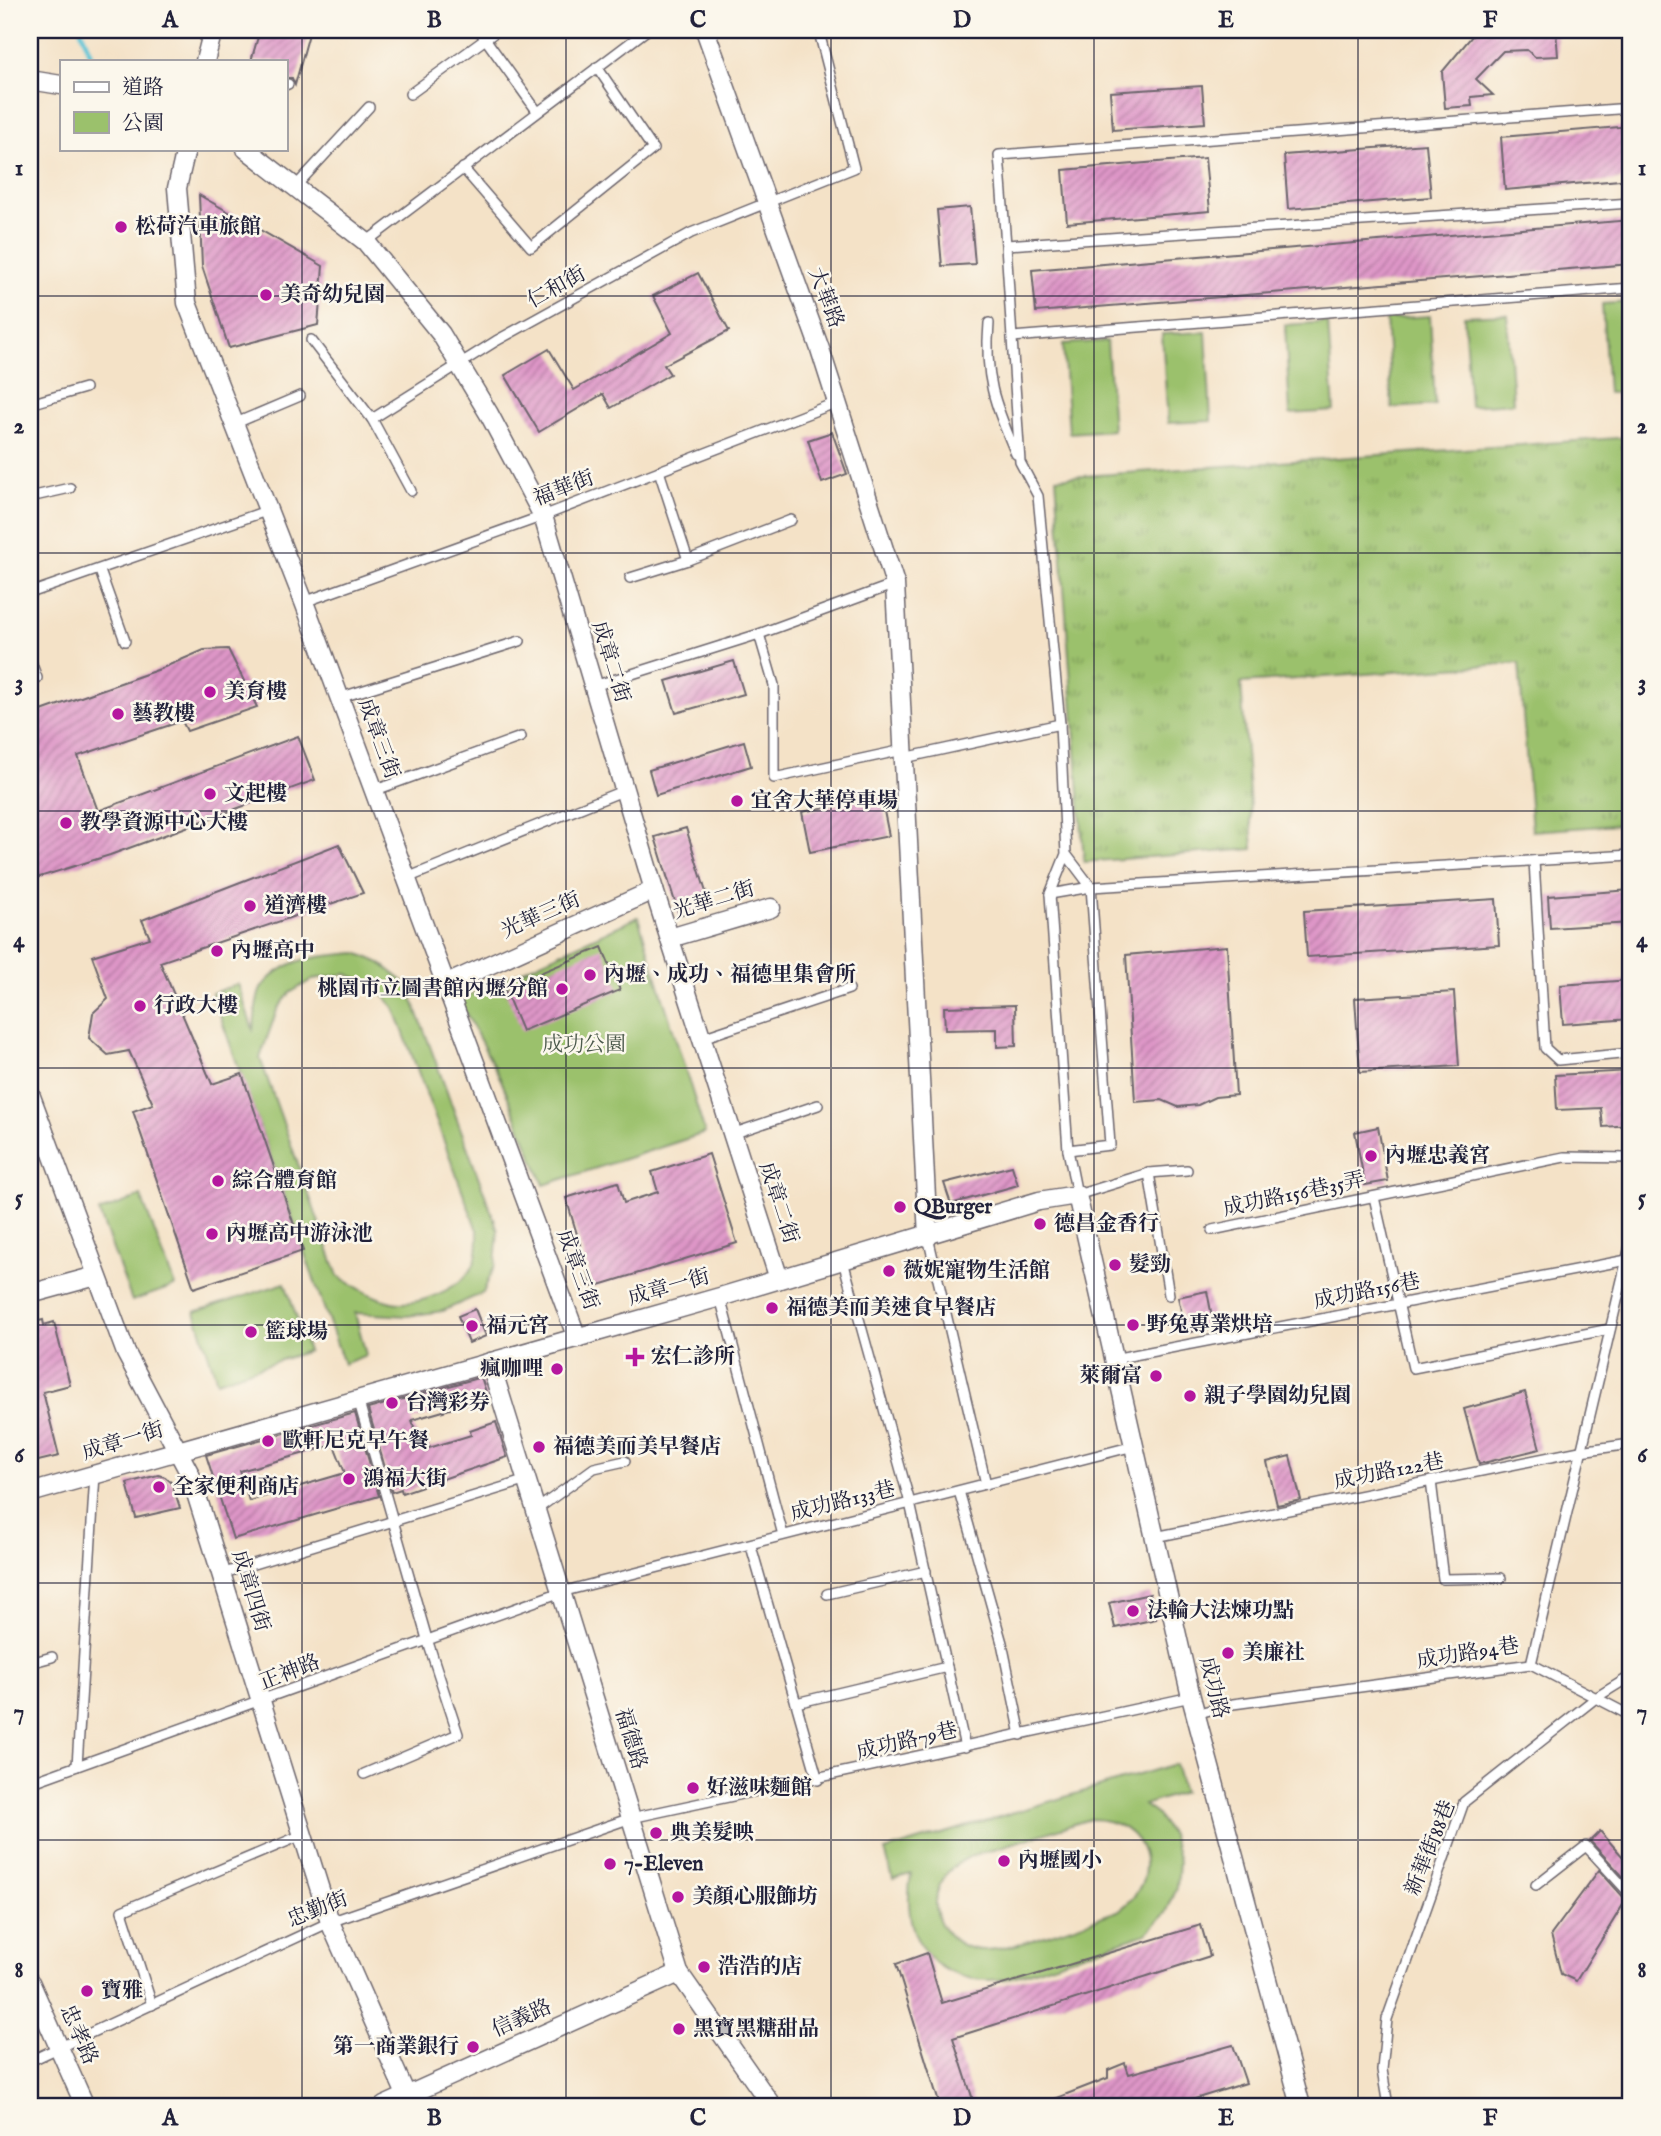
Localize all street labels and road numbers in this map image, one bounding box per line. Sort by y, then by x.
street label: 仁和街 [523,261,591,315]
street label: 大華路 [801,264,849,332]
street label: 福華街 [530,465,598,513]
street label: 成章二街 [585,618,635,706]
street label: 成章三街 [351,695,405,783]
street label: 光華二街 [670,876,758,926]
street label: 光華三街 [497,887,585,945]
street label: 成章二街 [752,1159,804,1247]
street label: 成功路156巷35弄 [1220,1167,1368,1223]
street label: 成章三街 [550,1226,604,1314]
street label: 成章一街 [625,1263,713,1313]
street label: 成功路156巷 [1311,1268,1423,1316]
street label: 成章一街 [79,1417,167,1467]
street label: 成功路122巷 [1332,1448,1446,1496]
street label: 成功路133巷 [788,1476,898,1528]
street label: 成章四街 [225,1547,275,1635]
street label: 成功路94巷 [1415,1633,1521,1675]
street label: 正神路 [256,1649,324,1697]
street label: 成功路 [1192,1654,1234,1722]
street label: 福德路 [608,1705,652,1773]
street label: 成功路79巷 [854,1717,960,1767]
street label: 新華街88巷 [1400,1796,1462,1900]
street label: 忠勤街 [284,1886,352,1934]
street label: 信義路 [488,1994,556,2044]
street label: 忠孝路 [53,2001,103,2069]

